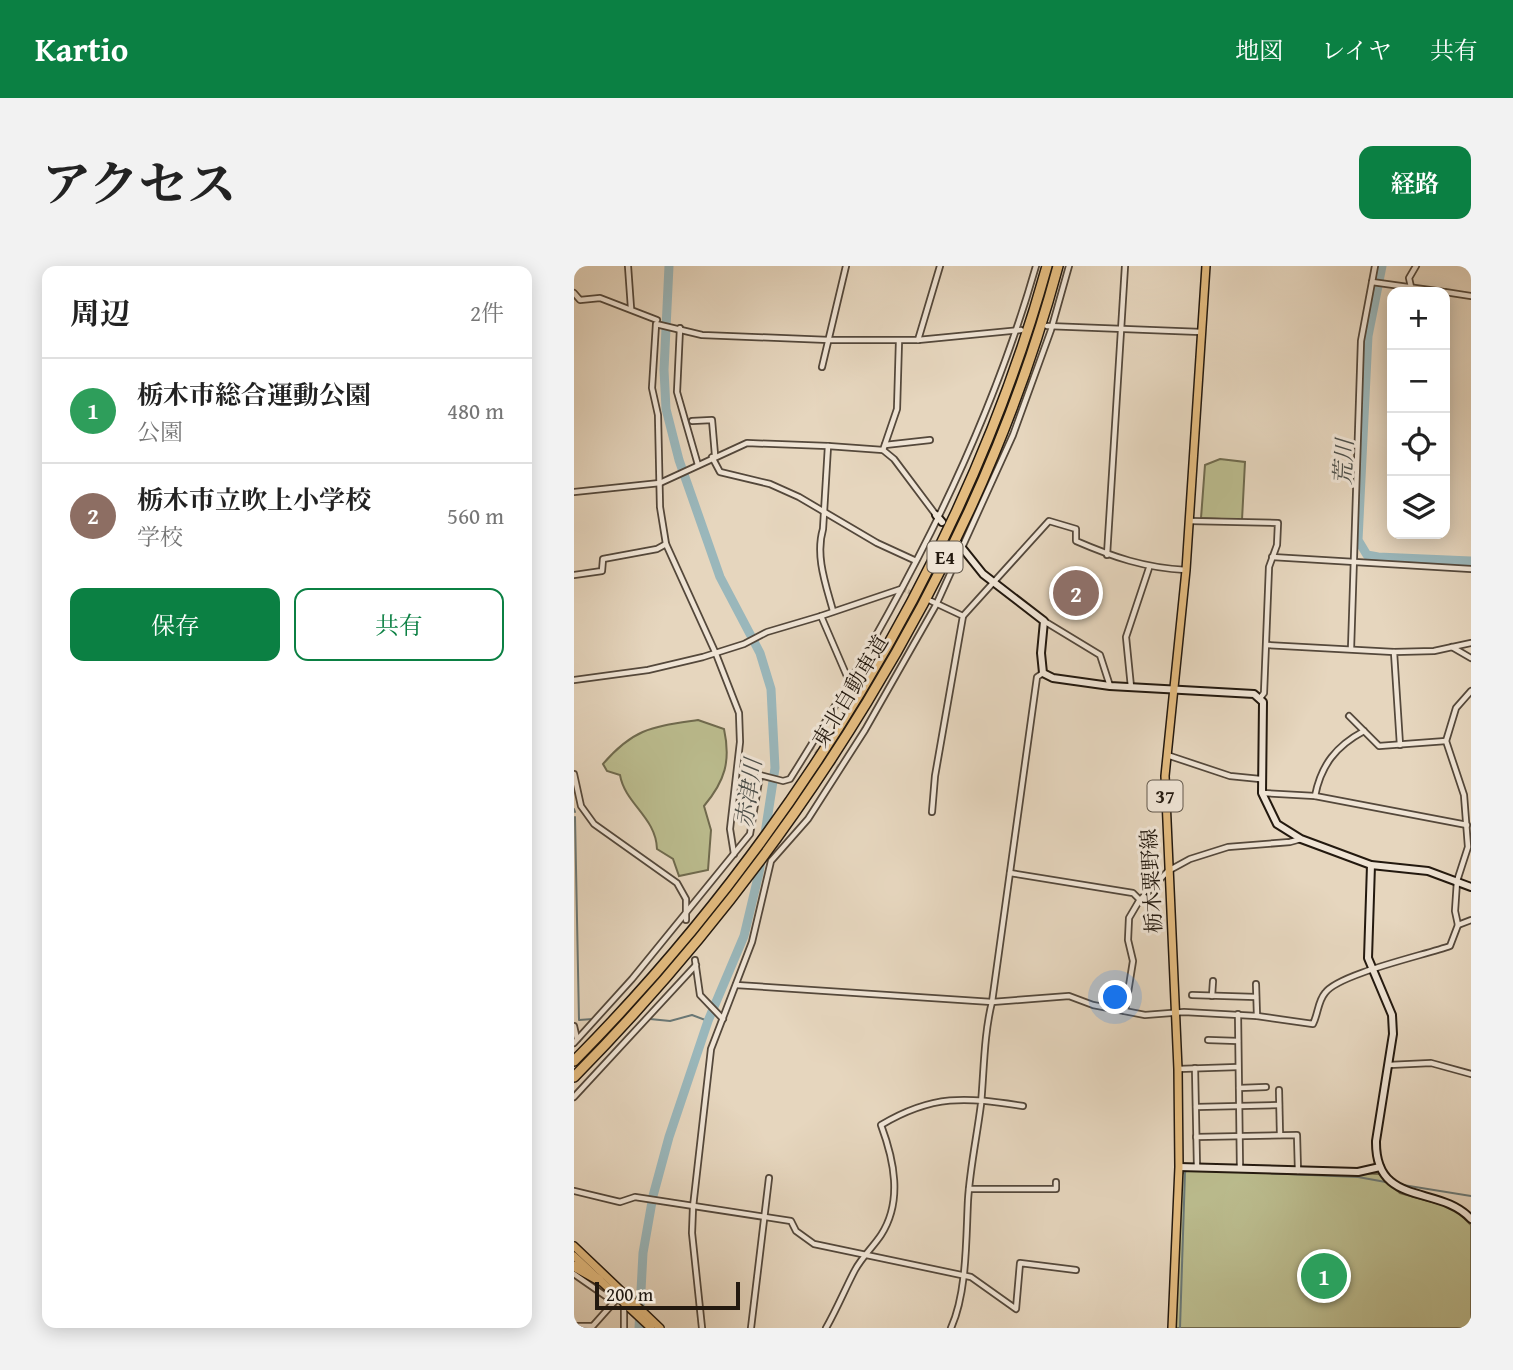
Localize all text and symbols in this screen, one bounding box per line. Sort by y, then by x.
text: Kartio [35,25,128,73]
text: 地図 [1235,33,1283,68]
text: レイヤ [1321,33,1392,68]
text: 共有 [1430,33,1478,68]
button: 経路 [1359,146,1471,219]
text: アクセス [42,147,237,219]
map controls [1387,287,1450,539]
button: + [1387,287,1450,350]
text: 周辺 [70,291,130,335]
text: 2件 [470,296,504,329]
button: − [1387,350,1450,413]
text: 栃木市総合運動公園 [137,375,371,414]
text: 1 [87,394,99,427]
text: 480 m [447,394,504,427]
button: locate [1387,413,1450,476]
text: 公園 [137,415,183,448]
water label: 荒川 [1325,435,1361,486]
button: layers [1387,476,1450,539]
text: 栃木市立吹上小学校 [137,480,371,519]
text: 2 [87,499,99,532]
text: 560 m [447,499,504,532]
text: 学校 [137,520,183,553]
road number: E4 [928,542,962,572]
pin: 2 [1053,567,1099,619]
button: 保存 [70,588,280,661]
button: 共有 [294,588,504,661]
street label: 東北自動車道 [804,629,896,753]
water label: 赤津川 [727,754,770,829]
road number: 37 [1148,780,1182,811]
street label: 栃木粟野線 [1133,828,1169,934]
your location [1098,980,1132,1014]
pin: 1 [1301,1250,1347,1302]
scale bar [595,1279,740,1311]
text: 200 m [606,1280,653,1308]

